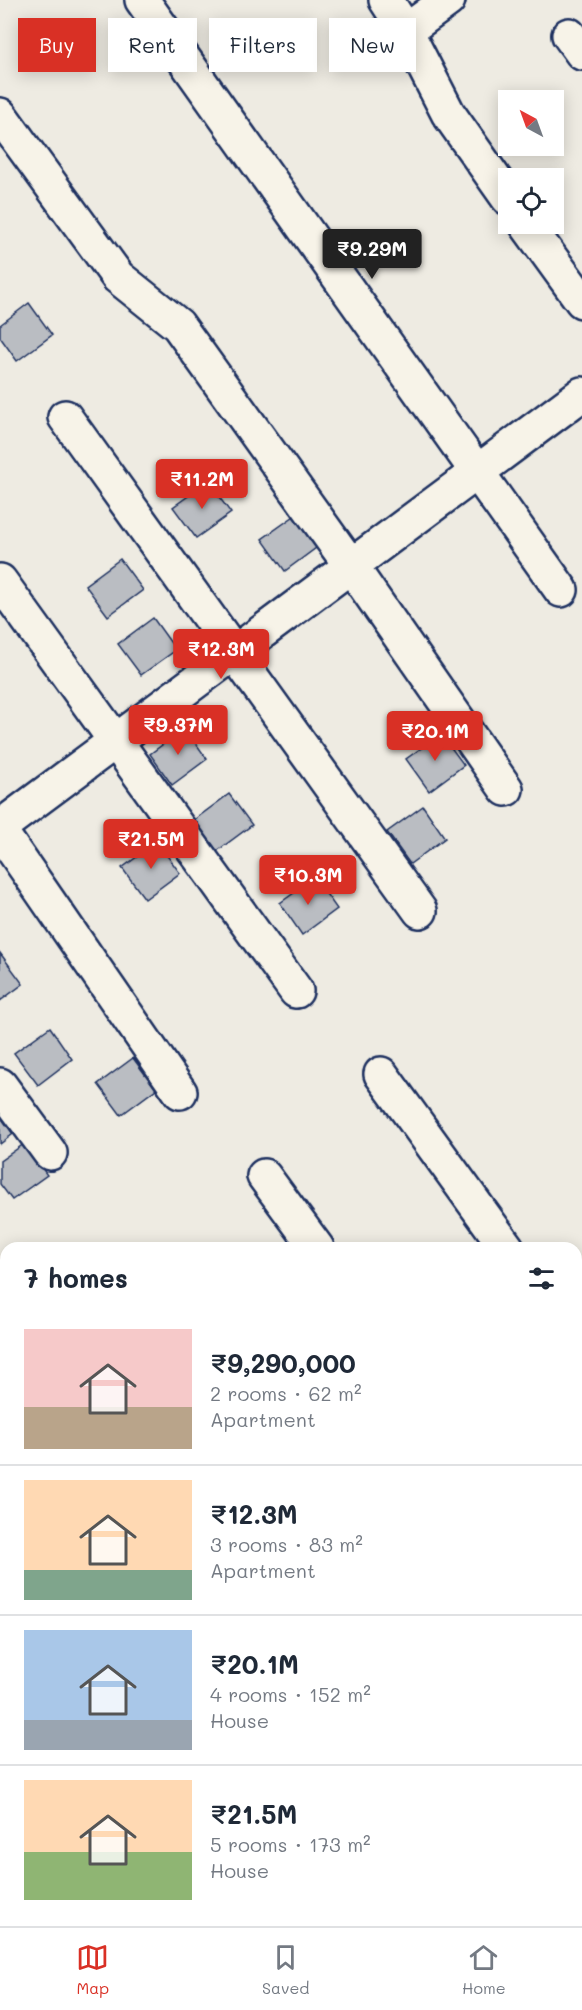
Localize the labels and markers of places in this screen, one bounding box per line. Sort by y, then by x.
pin: ₹9.29M [323,229,421,280]
pin: ₹11.2M [153,459,251,510]
pin: ₹12.3M [172,629,270,680]
pin: ₹9.37M [129,705,227,756]
pin: ₹20.1M [386,711,484,762]
pin: ₹21.5M [102,819,200,870]
pin: ₹10.3M [259,855,357,906]

